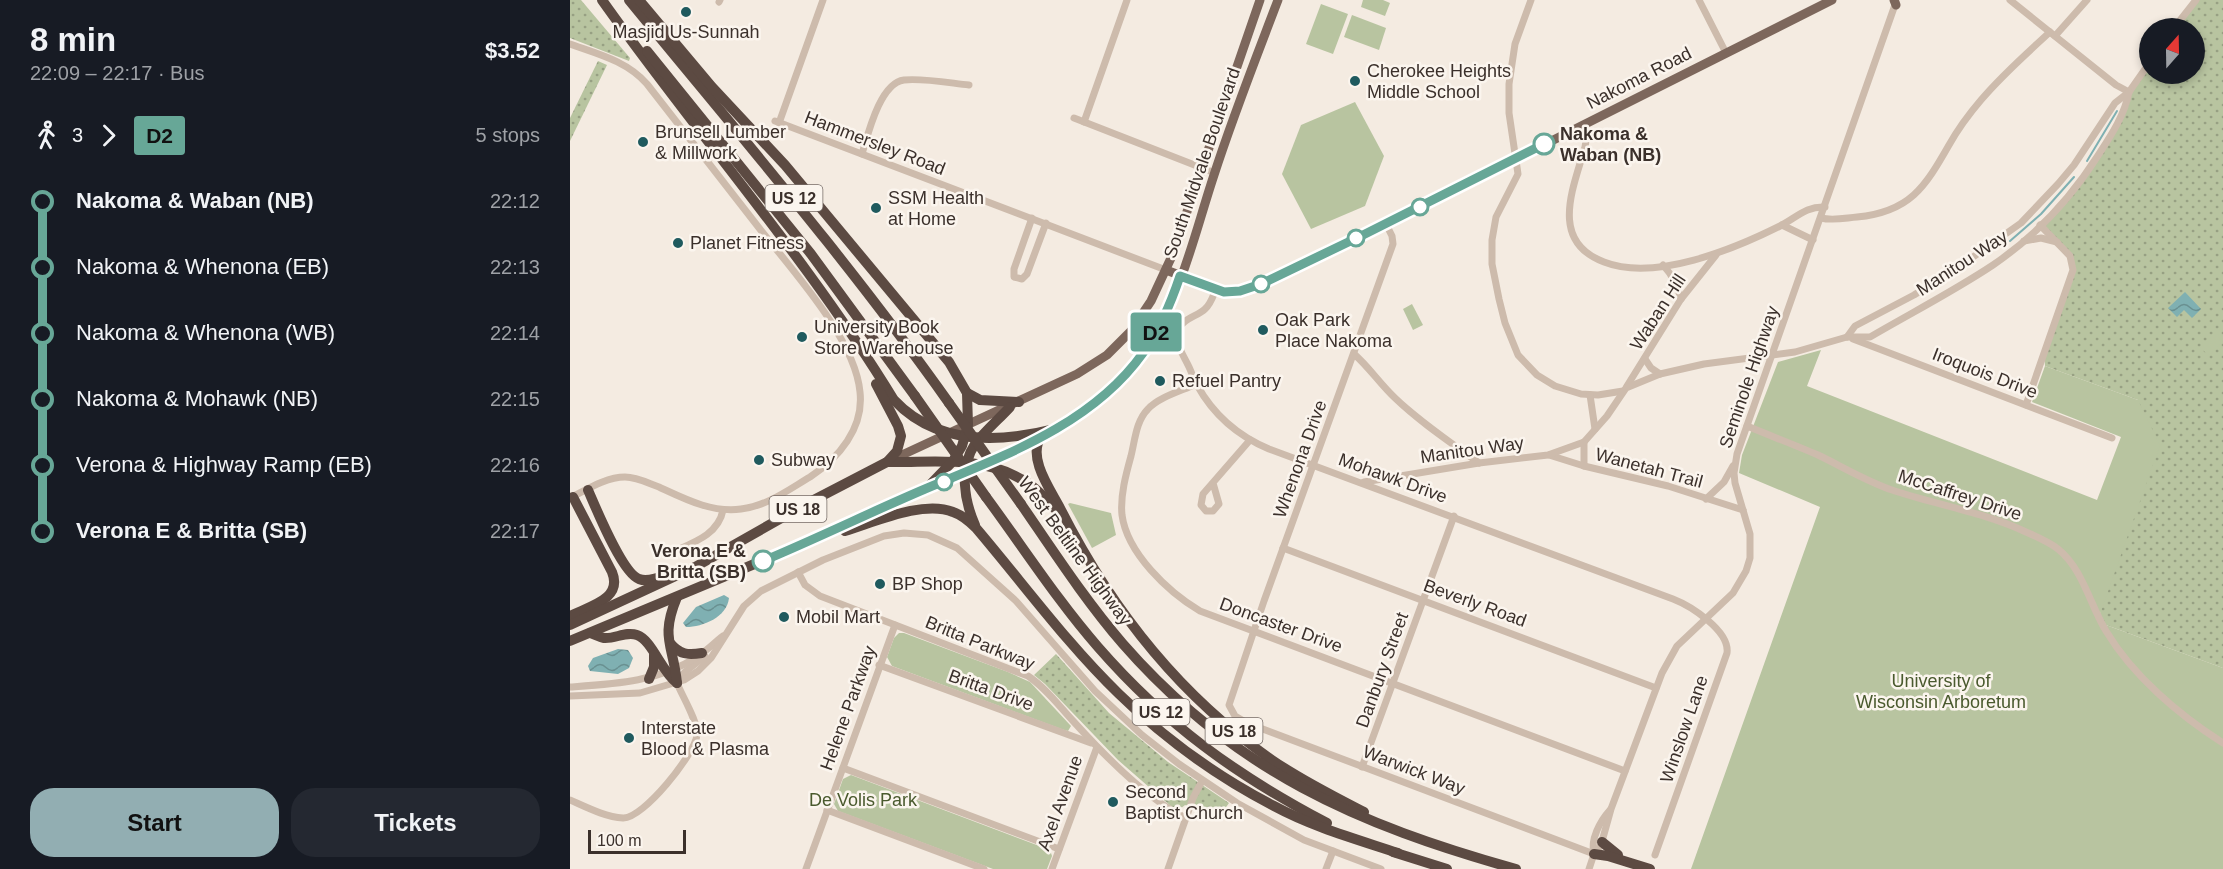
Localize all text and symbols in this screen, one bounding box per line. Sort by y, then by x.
marker: Masjid Us-Sunnah [679,5,693,19]
north arrow [2139,18,2205,84]
map controls [2139,18,2205,84]
text: 8 min [30,21,116,58]
place label: Masjid Us-Sunnah [612,22,760,42]
text: $3.52 [485,38,540,63]
street label: Nakoma Road [1583,43,1695,113]
place label: Cherokee Heights Middle School [1367,61,1511,102]
text: 22:09 – 22:17 · Bus [30,62,205,84]
street label: South Midvale Boulevard [1160,65,1244,261]
marker: Cherokee Heights Middle School [1348,74,1362,88]
street label: Hammersley Road [802,107,948,179]
icon: walk [30,119,63,152]
icon: forward [92,119,125,152]
place label: Brunsell Lumber & Millwork [655,122,786,163]
text: 3 [72,124,83,146]
text: D2 [146,124,173,147]
text: 5 stops [476,124,540,146]
place label: Nakoma & Waban (NB) [1560,124,1661,165]
marker: Nakoma & Waban (NB) [1533,133,1555,155]
marker: Brunsell Lumber & Millwork [636,135,650,149]
road number: US 12 [766,185,822,211]
text: Nakoma & Waban (NB) [76,188,314,213]
place label: SSM Health at Home [888,188,984,229]
text: 22:12 [490,190,540,212]
unlabelled marker [1411,198,1429,216]
marker: SSM Health at Home [869,201,883,215]
street label: Manitou Way [1913,226,2011,300]
unlabelled marker [1347,229,1365,247]
place label: Planet Fitness [690,233,804,253]
marker: Planet Fitness [671,236,685,250]
text: Nakoma & Whenona (EB) [76,254,329,279]
text: 22:13 [490,256,540,278]
street label: Waban Hill [1626,270,1690,354]
unlabelled marker [1252,275,1270,293]
street label: Seminole Highway [1715,303,1783,451]
place label: Oak Park Place Nakoma [1275,310,1393,351]
line badge: D2 [1129,312,1183,352]
place label: University Book Store Warehouse [814,317,953,358]
text: Nakoma & Whenona (WB) [76,320,335,345]
text: D2 [1143,321,1169,344]
text: 22:14 [490,322,540,344]
marker: Oak Park Place Nakoma [1256,323,1270,337]
marker: University Book Store Warehouse [795,330,809,344]
street label: Iroquois Drive [1930,344,2040,402]
place label: Refuel Pantry [1172,371,1281,391]
marker: Refuel Pantry [1153,374,1167,388]
text: Nakoma & Mohawk (NB) [76,386,318,411]
text: 22:15 [490,388,540,410]
street label: Whenona Drive [1269,397,1331,521]
street label: Manitou Way [1419,433,1525,467]
street label: Wanetah Trail [1593,444,1705,492]
street label: Mohawk Drive [1336,449,1450,507]
place label: Subway [771,450,835,470]
text: Verona & Highway Ramp (EB) [76,452,372,477]
marker: Subway [752,453,766,467]
text: 22:16 [490,454,540,476]
street label: McCaffrey Drive [1896,466,2024,524]
unlabelled marker [935,473,953,491]
street label: West Beltline Highway [1014,473,1136,629]
road number: US 18 [770,496,826,522]
text: Verona E & Britta (SB) [76,518,307,543]
text: 22:17 [490,520,540,542]
place label: Verona E & Britta (SB) [651,541,746,582]
marker: Verona E & Britta (SB) [752,550,774,572]
place label: BP Shop [892,574,963,594]
street label: Beverly Road [1421,575,1529,631]
marker: BP Shop [873,577,887,591]
street label: Doncaster Drive [1217,594,1345,656]
place label: Mobil Mart [796,607,880,627]
marker: Mobil Mart [777,610,791,624]
street label: Danbury Street [1352,610,1412,730]
street label: Britta Parkway [922,612,1038,674]
street label: Helene Parkway [816,643,880,773]
street label: Britta Drive [946,665,1036,715]
park label: University of Wisconsin Arboretum [1856,671,2026,712]
street label: Winslow Lane [1656,673,1712,785]
road number: US 12 [1132,699,1190,725]
place label: Interstate Blood & Plasma [641,718,770,759]
road number: US 18 [1206,718,1262,744]
marker: Interstate Blood & Plasma [622,731,636,745]
street label: Warwick Way [1360,741,1468,799]
street label: Axel Avenue [1034,753,1086,853]
place label: Second Baptist Church [1125,782,1243,823]
button: Start [30,788,279,857]
button: Tickets [291,788,540,857]
park label: De Volis Park [809,790,918,810]
marker: Second Baptist Church [1106,795,1120,809]
scale bar [588,827,686,854]
text: 100 m [597,832,641,849]

